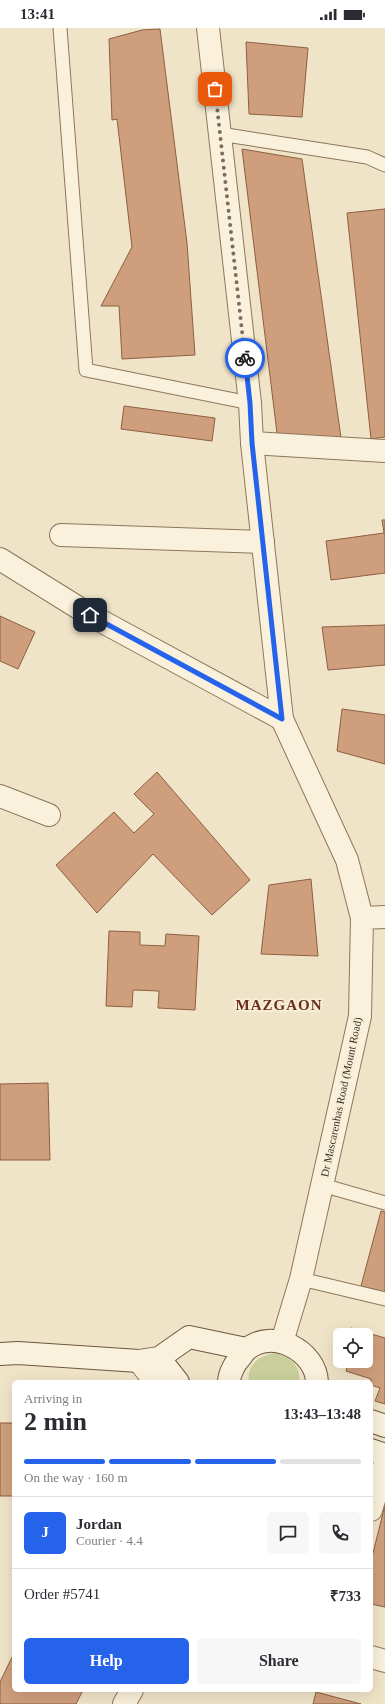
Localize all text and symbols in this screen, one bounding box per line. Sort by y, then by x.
text: 13:41 [20,6,55,22]
pin [198,72,232,106]
icon: bag [204,78,226,100]
courier [225,338,265,378]
icon: bike [234,347,256,369]
pin [73,598,107,632]
icon: home [79,604,101,626]
district label: MAZGAON [236,997,323,1013]
street label: Dr Mascarenhas Road (Mount Road) [318,1016,365,1178]
map controls [333,1328,373,1368]
button: locate [333,1328,373,1368]
text: Arriving in [24,1391,82,1406]
text: 13:43–13:48 [284,1406,361,1422]
text: 2 min [24,1407,87,1436]
text: On the way · 160 m [24,1470,128,1485]
button: chat [267,1512,309,1554]
button: phone [319,1512,361,1554]
text: Jordan [76,1516,122,1532]
text: J [41,1524,49,1540]
text: Courier · 4.4 [76,1533,143,1548]
text: Order #5741 [24,1586,100,1602]
text: ₹733 [330,1588,361,1604]
button: Help [24,1638,189,1684]
button: Share [197,1638,361,1684]

